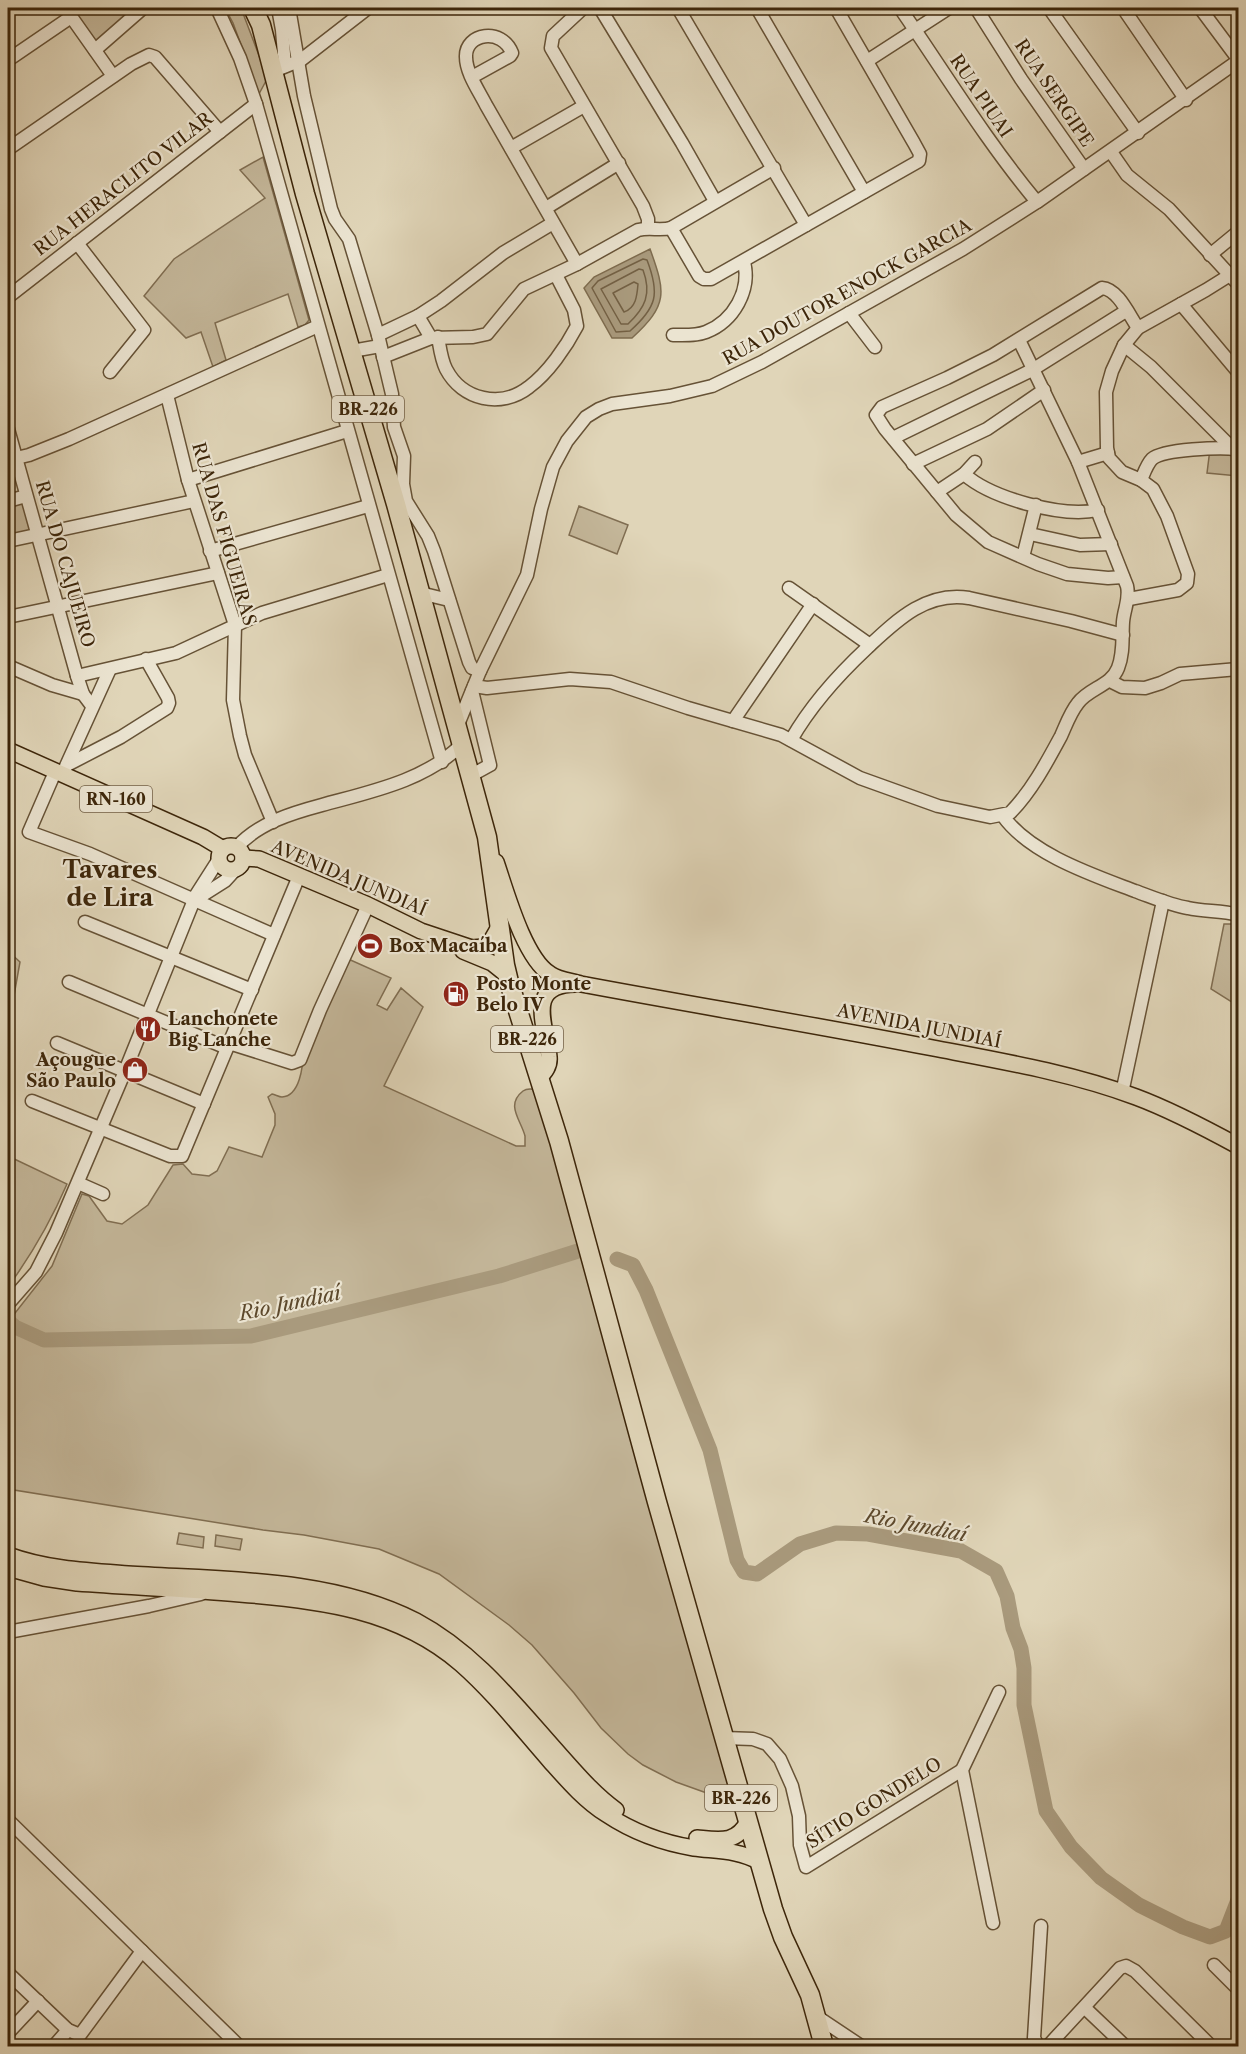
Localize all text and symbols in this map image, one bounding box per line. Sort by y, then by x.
street label: RUA SERGIPE [1010,35,1098,151]
street label: RUA PIUAI [945,50,1017,142]
street label: RUA HERACLITO VILAR [29,107,217,261]
street label: RUA DOUTOR ENOCK GARCIA [719,214,976,370]
road number: BR-226 [332,396,404,422]
street label: RUA DAS FIGUEIRAS [187,440,261,628]
street label: RUA DO CAJUEIRO [31,478,99,650]
road number: RN-160 [80,786,152,812]
street label: AVENIDA JUNDIAÍ [267,834,431,921]
district label: Tavares de Lira [63,855,157,912]
sports icon: Box Macaíba [355,931,385,961]
place label: Box Macaíba [389,935,508,957]
place label: Posto Monte Belo IV [476,973,591,1016]
fuel station icon: Posto Monte Belo IV [441,979,471,1009]
street label: AVENIDA JUNDIAÍ [834,998,1003,1053]
place label: Lanchonete Big Lanche [168,1008,278,1051]
restaurant icon: Lanchonete Big Lanche [133,1014,163,1044]
road number: BR-226 [491,1026,563,1052]
place label: Açougue São Paulo [26,1049,116,1092]
shop icon: Açougue São Paulo [120,1055,150,1085]
water label: Rio Jundiaí [235,1280,345,1326]
water label: Rio Jundiaí [861,1503,971,1547]
street label: SÍTIO GONDELO [802,1752,946,1853]
road number: BR-226 [705,1785,777,1811]

